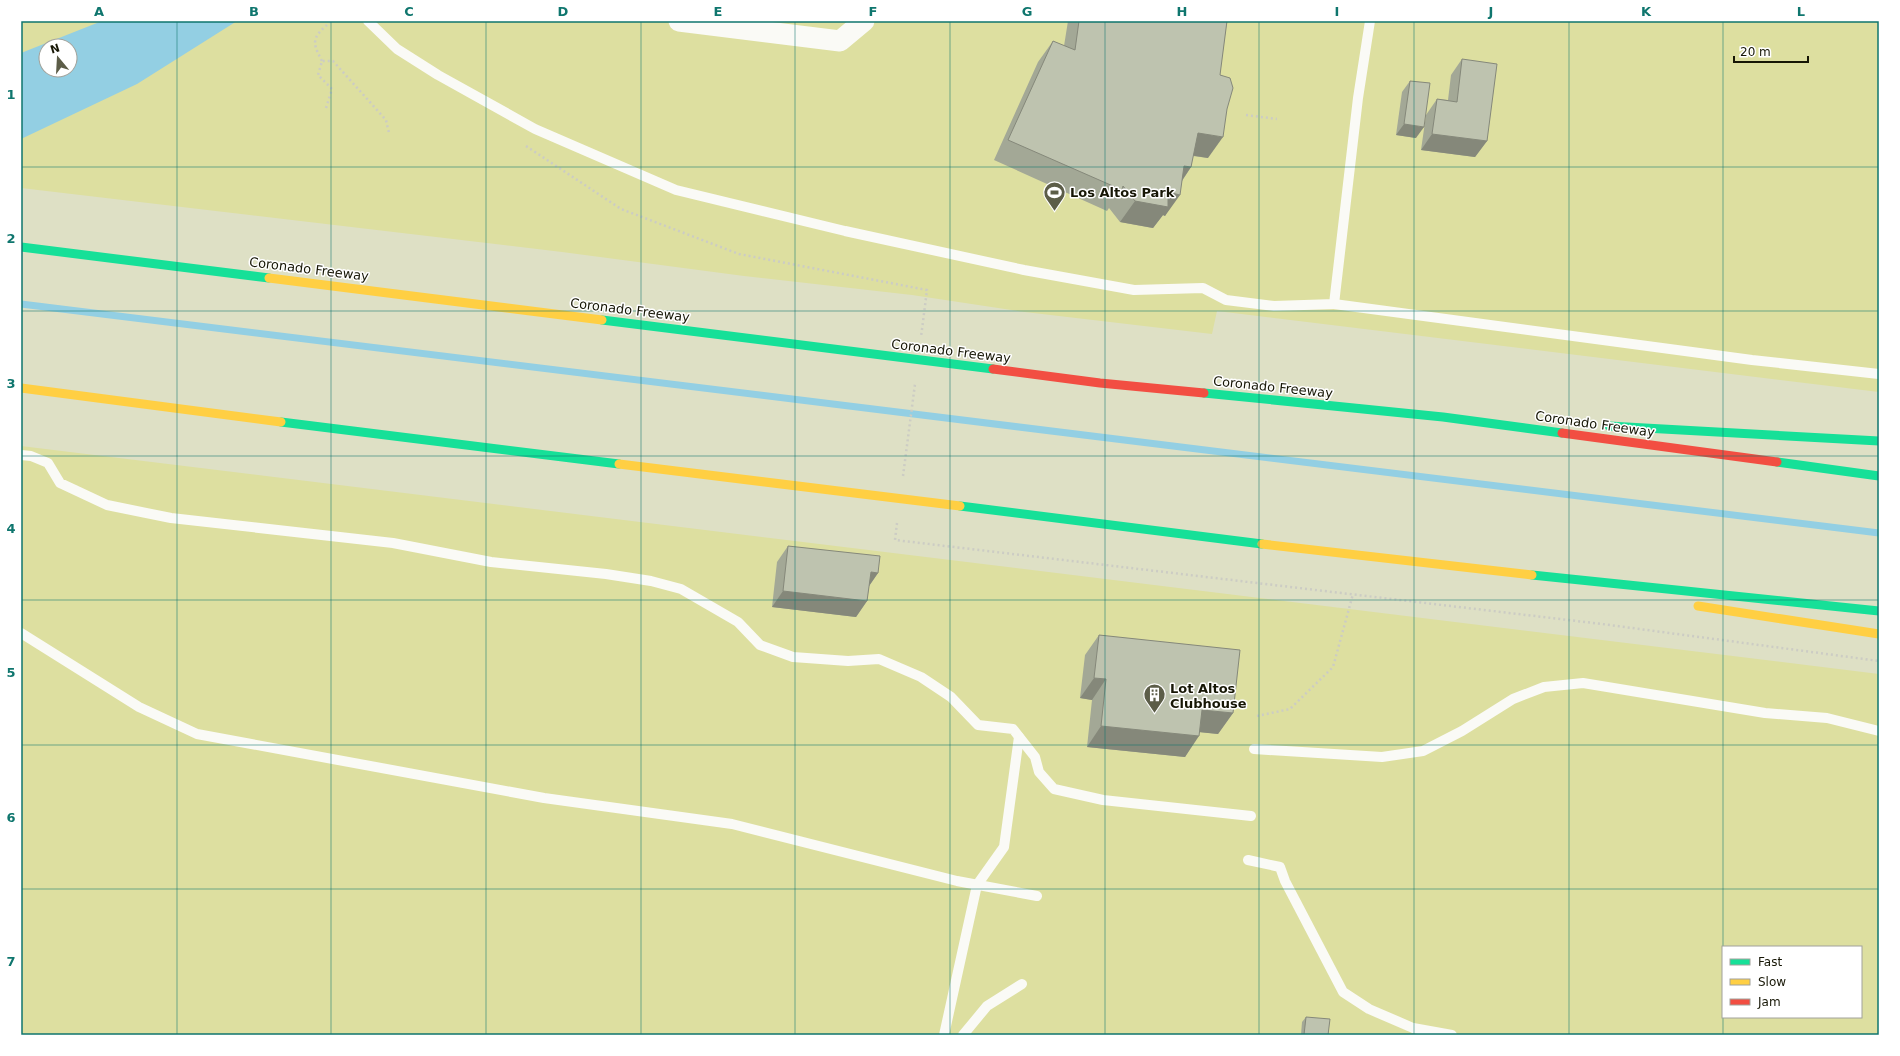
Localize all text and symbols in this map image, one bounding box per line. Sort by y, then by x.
text: A [94,4,104,19]
text: B [249,4,259,19]
text: C [404,4,414,19]
text: D [558,4,569,19]
text: E [714,4,722,19]
text: F [869,4,877,19]
text: G [1022,4,1032,19]
text: H [1177,4,1187,19]
text: I [1335,4,1339,19]
text: J [1488,4,1493,19]
text: K [1641,4,1652,19]
text: L [1797,4,1805,19]
north arrow [38,38,78,78]
scale bar [1734,38,1808,64]
text: N [49,41,61,57]
text: 20 m [1740,45,1771,59]
text: 1 [6,87,16,102]
sports icon: Los Altos Park [1041,179,1067,212]
place label: Los Altos Park [1070,185,1175,200]
text: 2 [6,231,16,246]
street label: Coronado Freeway [248,254,370,284]
street label: Coronado Freeway [569,295,691,325]
street label: Coronado Freeway [890,336,1012,366]
street label: Coronado Freeway [1212,373,1334,401]
text: 3 [6,376,16,391]
street label: Coronado Freeway [1534,408,1656,440]
text: 4 [6,521,16,536]
text: 5 [6,665,16,680]
place label: Lot Altos Clubhouse [1170,681,1247,711]
building icon: Lot Altos Clubhouse [1142,682,1168,715]
text: 6 [6,810,16,825]
legend [1722,946,1862,1018]
text: 7 [6,954,16,969]
text: Fast [1758,955,1782,969]
text: Slow [1758,975,1786,989]
text: Jam [1757,995,1781,1009]

